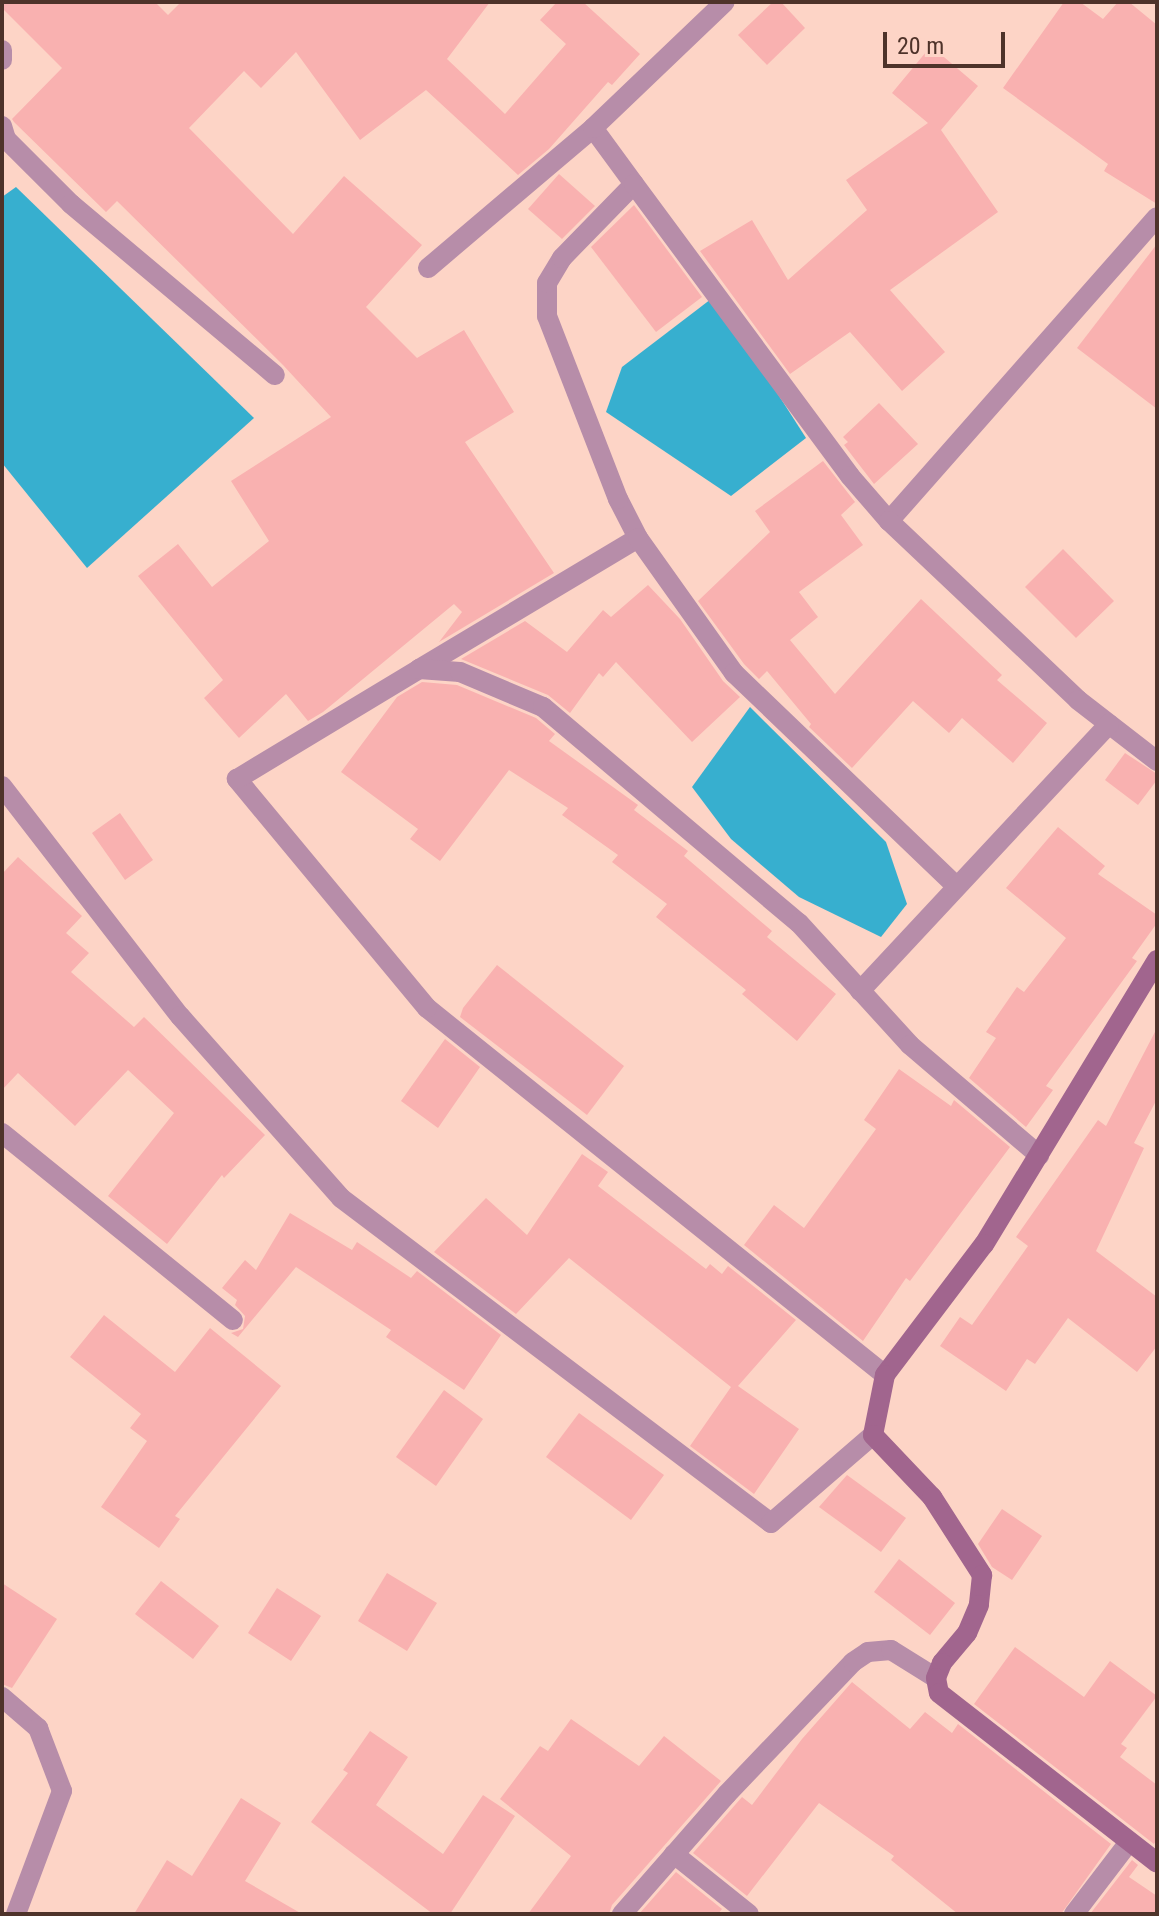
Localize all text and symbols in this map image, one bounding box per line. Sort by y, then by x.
scale bar [887,16,1009,66]
text: 20 m [897,32,944,60]

